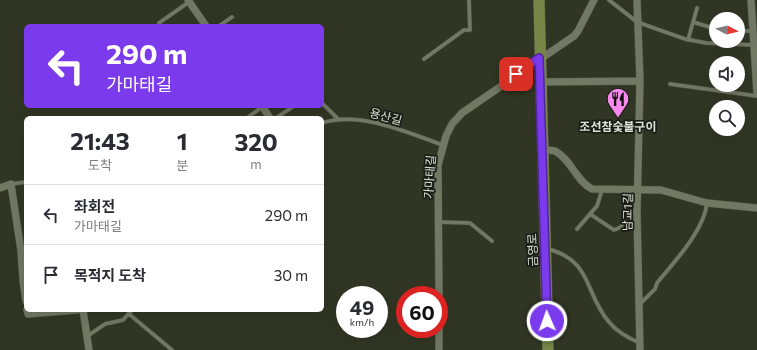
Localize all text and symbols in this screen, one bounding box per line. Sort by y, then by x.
north arrow [709,12,745,48]
map controls [709,12,745,136]
text: 290 m [106,36,187,70]
icon: left [40,40,92,92]
button: sound [709,56,745,92]
pin [499,57,533,91]
icon: arrive [505,63,527,85]
text: 가마태길 [106,73,172,95]
restaurant icon: 조선참숯불구이 [605,86,631,119]
button: search [709,100,745,136]
street label: 용산길 [368,105,404,127]
place label: 조선참숯불구이 [579,119,657,133]
text: 21:43 [70,126,130,155]
text: 1 [177,126,188,155]
text: 320 [234,127,278,156]
street label: 가마태길 [420,154,438,200]
text: m [250,156,262,172]
text: 도착 [88,157,112,173]
text: 분 [176,157,188,173]
street label: 남교1길 [620,193,634,231]
text: 좌회전 [74,197,115,215]
icon: left [40,204,62,226]
text: 290 m [265,206,308,224]
text: 가마태길 [74,218,122,234]
street label: 금영로 [524,233,540,267]
icon: arrive [40,264,62,286]
text: 목적지 도착 [74,266,146,284]
text: 30 m [274,266,308,284]
speed limit sign: 60 [396,286,448,338]
text: 49 [350,295,374,319]
position arrow [526,300,568,342]
text: km/h [350,316,374,328]

